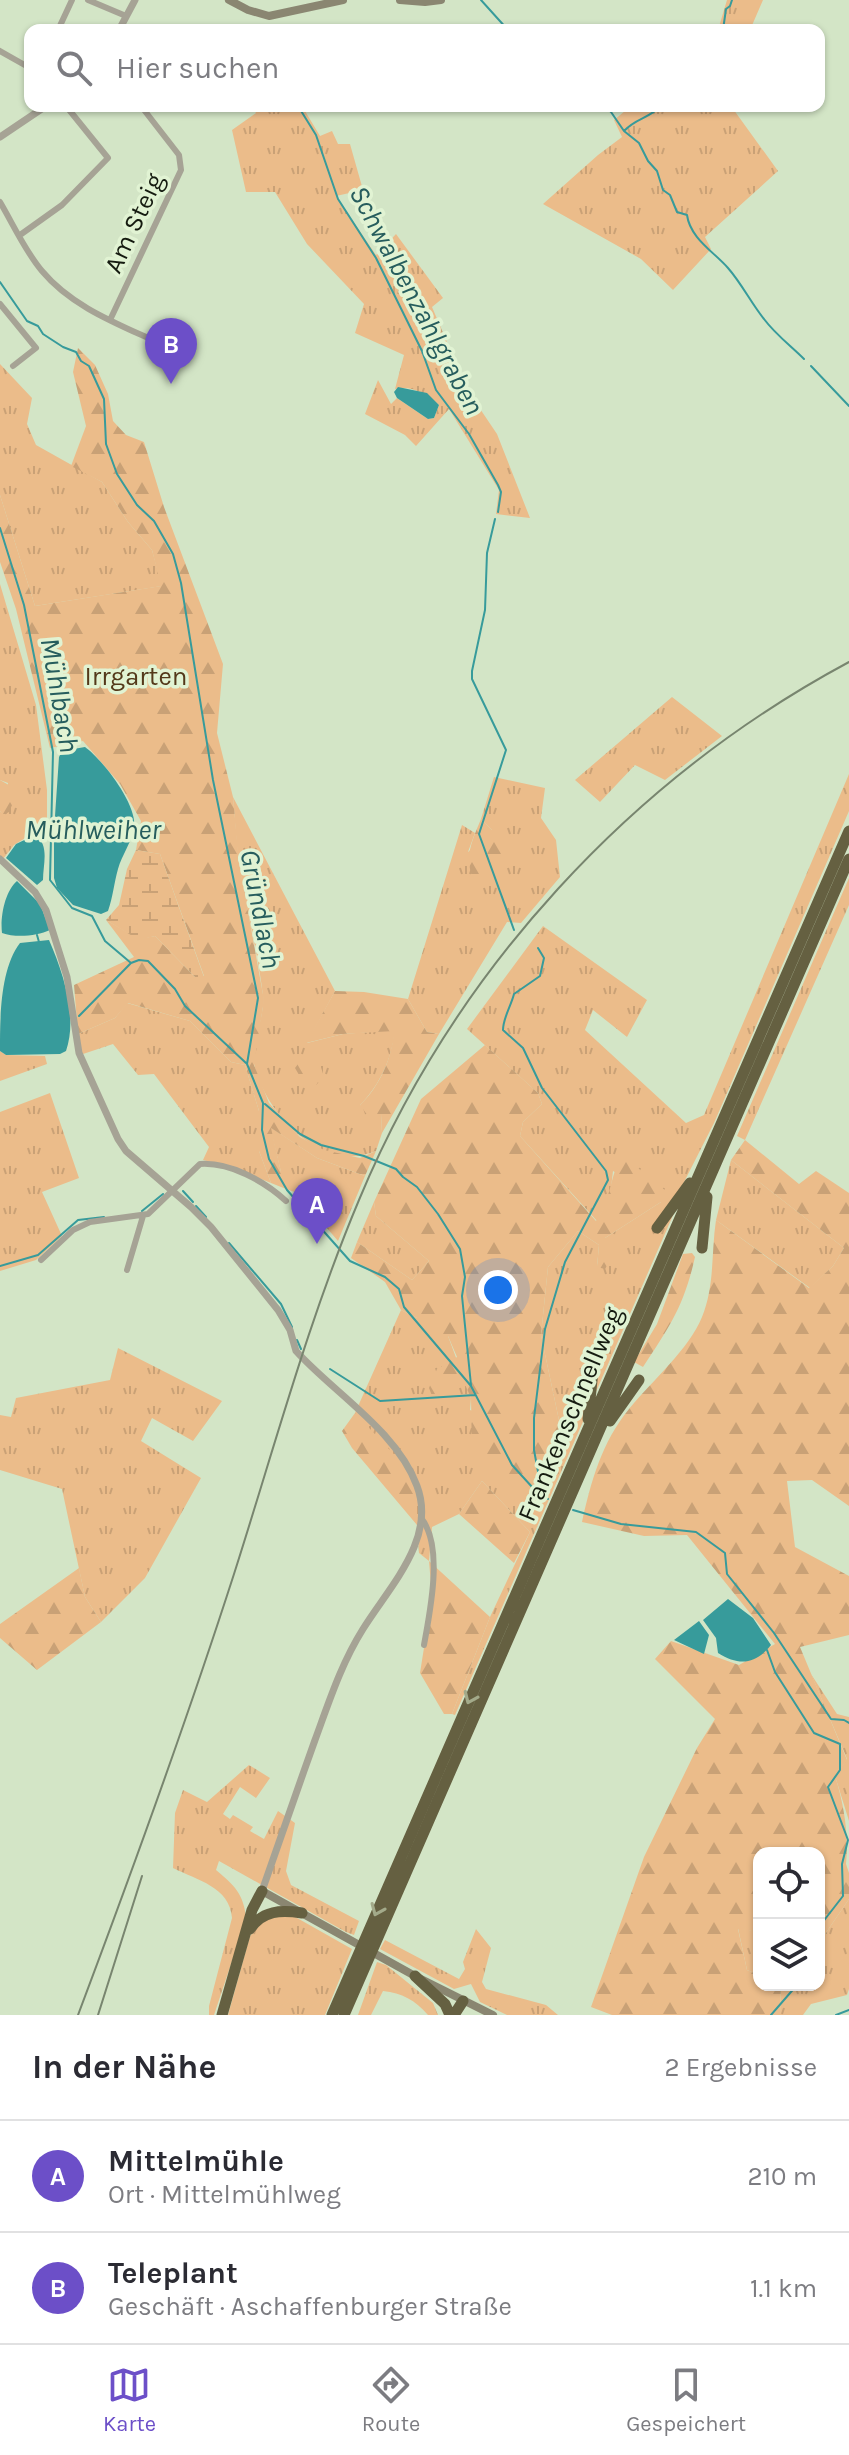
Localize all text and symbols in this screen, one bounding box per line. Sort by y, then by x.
search box [24,24,825,112]
icon: search [52,46,96,90]
text: Hier suchen [116,50,279,86]
street label: Am Steig [97,168,171,278]
water label: Schwalbenzahlgraben [343,180,491,420]
pin: B [145,318,197,384]
water label: Mühlbach [34,635,86,755]
park label: Irrgarten [85,661,187,692]
water label: Mühlweiher [25,813,162,846]
water label: Gründlach [233,847,289,971]
pin: A [291,1178,343,1244]
your location [478,1270,518,1310]
street label: Frankenschnellweg [511,1302,629,1526]
one-way arrow [464,1690,480,1704]
map controls [753,1847,825,1991]
button: locate [753,1847,825,1919]
one-way arrow [371,1902,387,1916]
button: layers [753,1919,825,1991]
text: In der Nähe [32,2047,216,2087]
text: 2 Ergebnisse [665,2052,817,2083]
text: Mittelmühle [108,2143,284,2179]
text: A [50,2161,66,2192]
text: 210 m [747,2161,817,2192]
text: Ort · Mittelmühlweg [108,2179,341,2210]
text: Teleplant [108,2255,238,2291]
text: B [50,2273,66,2304]
text: 1.1 km [750,2273,817,2304]
text: Geschäft · Aschaffenburger Straße [108,2291,512,2322]
tab: Karte [103,2363,156,2437]
tab: Route [362,2363,420,2437]
tab: Gespeichert [626,2363,746,2437]

